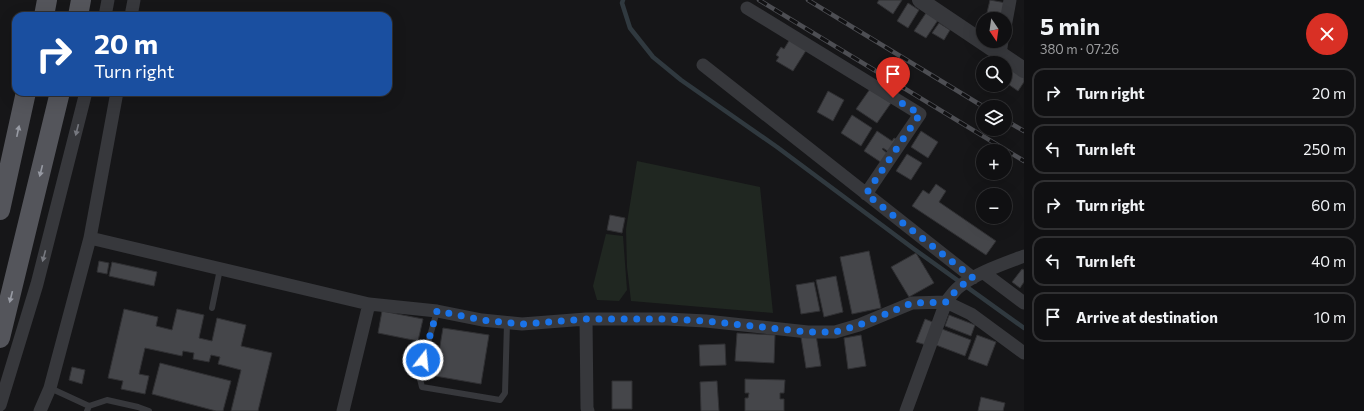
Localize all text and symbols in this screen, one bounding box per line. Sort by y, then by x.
text: 5 min [1040,11,1100,40]
north arrow [976,12,1012,48]
map controls [976,12,1012,224]
button: close [1306,13,1348,55]
text: 20 m [94,26,158,60]
icon: right [28,28,80,80]
text: 380 m · 07:26 [1040,41,1119,57]
button: search [976,56,1012,92]
pin [876,57,910,98]
text: Turn right [94,60,174,82]
icon: arrive [882,63,904,85]
icon: right [1042,82,1064,104]
text: Turn right [1076,84,1145,102]
text: 20 m [1312,84,1346,102]
button: layers [976,100,1012,136]
one-way arrow [74,124,80,136]
one-way arrow [15,125,21,137]
icon: left [1042,138,1064,160]
text: Turn left [1076,140,1135,158]
text: 250 m [1303,140,1346,158]
button: + [976,144,1012,180]
one-way arrow [38,165,44,177]
button: − [976,188,1012,224]
icon: right [1042,194,1064,216]
text: Turn right [1076,196,1145,214]
text: 60 m [1311,196,1346,214]
one-way arrow [41,250,47,262]
icon: left [1042,250,1064,272]
text: Turn left [1076,252,1135,270]
text: 40 m [1311,252,1346,270]
one-way arrow [7,291,13,303]
icon: arrive [1042,306,1064,328]
text: Arrive at destination [1076,308,1218,326]
text: 10 m [1314,308,1346,326]
position arrow [402,339,444,381]

